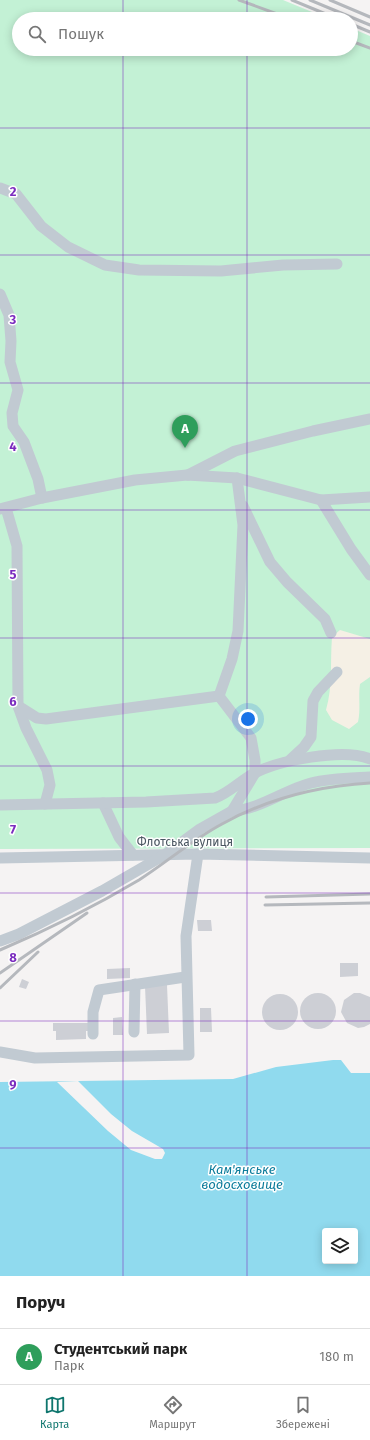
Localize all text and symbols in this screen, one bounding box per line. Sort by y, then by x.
search box [12,12,358,56]
icon: search [26,23,48,45]
text: Пошук [58,25,104,43]
text: 2 [10,184,17,199]
text: 3 [9,312,17,327]
pin: A [172,415,198,448]
text: 4 [9,439,17,454]
text: 5 [10,567,17,582]
text: 6 [9,694,17,709]
your location [238,709,258,729]
text: 7 [10,822,16,837]
street label: Флотська вулиця [137,835,233,849]
text: 8 [9,950,17,965]
text: 9 [9,1077,17,1092]
water label: Кам'янське водосховище [201,1162,283,1192]
map controls [322,1228,358,1264]
button: layers [322,1228,358,1264]
text: Поруч [16,1292,65,1313]
text: Студентський парк [54,1340,187,1358]
text: A [25,1349,33,1364]
text: 180 m [319,1349,354,1364]
text: Парк [54,1358,84,1373]
tab: Карта [40,1394,69,1431]
tab: Маршрут [149,1394,196,1431]
tab: Збережені [276,1394,330,1431]

